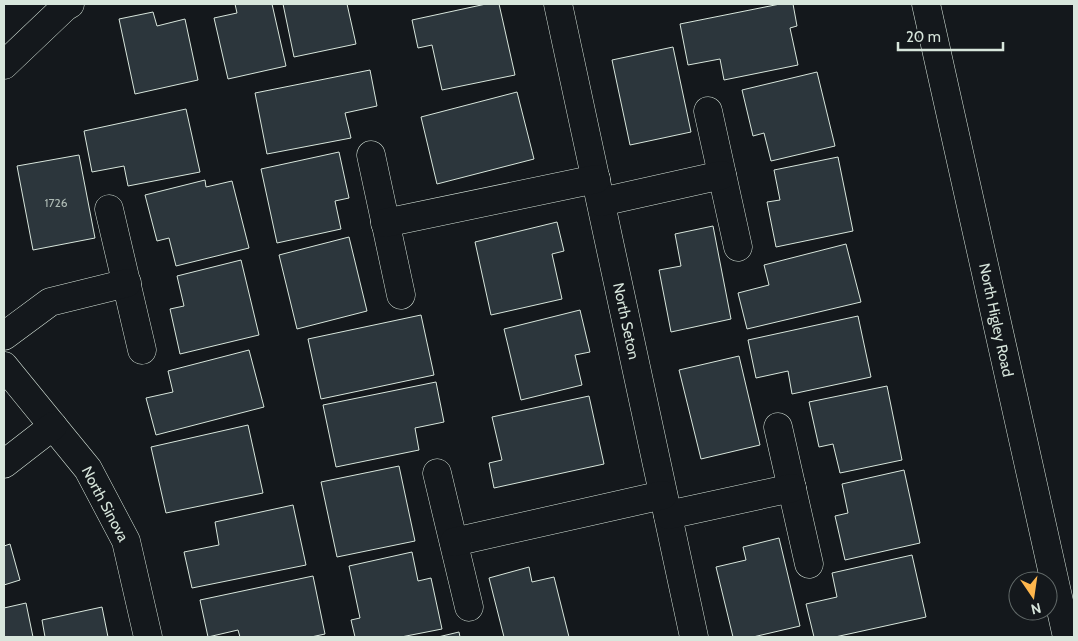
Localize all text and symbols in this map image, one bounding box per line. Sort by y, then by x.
scale bar [898,20,1003,52]
text: 20 m [906,28,941,46]
house number: 1726 [44,195,68,210]
street label: North Higley Road [975,262,1017,378]
street label: North Seton [609,281,643,361]
street label: North Sinova [78,463,133,545]
north arrow [1008,571,1058,621]
text: N [1029,599,1043,619]

